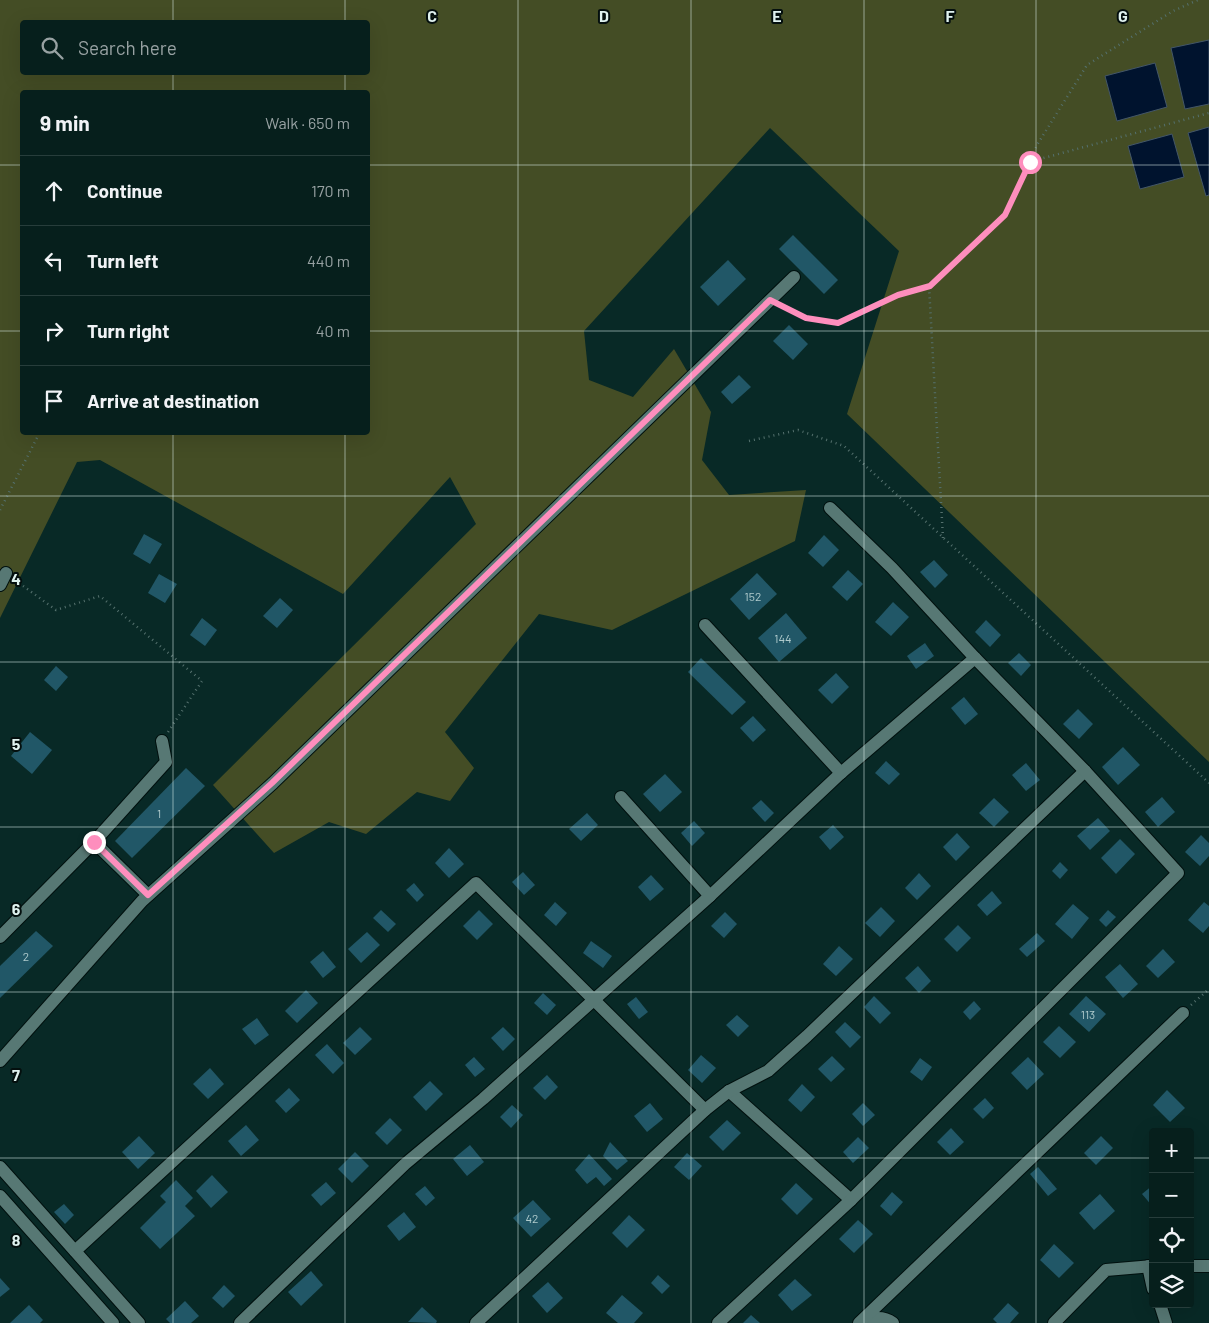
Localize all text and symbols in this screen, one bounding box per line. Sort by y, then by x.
text: C [427,6,437,25]
text: D [599,6,609,25]
text: E [772,6,782,25]
text: F [946,6,955,25]
text: G [1118,6,1128,25]
search box [20,20,370,75]
icon: search [38,34,66,62]
text: Search here [78,36,177,59]
text: 9 min [40,110,90,135]
text: Walk · 650 m [265,113,350,132]
route start [1019,151,1042,174]
icon: ahead [40,177,68,205]
text: Continue [87,179,163,202]
text: 170 m [311,181,350,200]
icon: left [40,247,68,275]
text: Turn left [87,249,158,272]
text: 440 m [307,251,350,270]
icon: right [40,317,68,345]
text: Turn right [87,319,169,342]
text: 40 m [316,321,350,340]
icon: arrive [40,387,68,415]
text: Arrive at destination [87,389,259,412]
text: 4 [11,569,21,588]
house number: 152 [745,589,761,603]
house number: 144 [774,631,792,645]
text: 5 [12,734,21,753]
house number: 1 [157,806,161,820]
route end [83,831,106,854]
text: 6 [12,899,21,918]
house number: 2 [23,949,29,963]
house number: 113 [1081,1007,1095,1021]
text: 7 [12,1065,20,1084]
map controls [1149,1128,1194,1308]
button: + [1149,1128,1194,1173]
button: − [1149,1173,1194,1218]
house number: 42 [525,1211,539,1225]
button: locate [1149,1218,1194,1263]
text: 8 [12,1230,21,1249]
button: layers [1149,1263,1194,1308]

